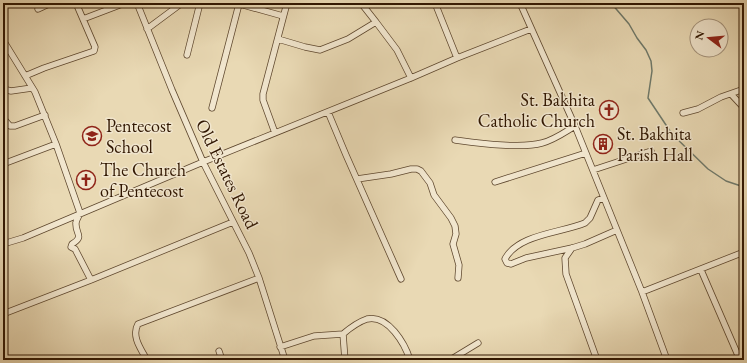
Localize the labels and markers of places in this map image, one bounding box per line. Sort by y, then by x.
place label: St. Bakhita Catholic Church [478,88,596,132]
church icon: St. Bakhita Catholic Church [598,99,620,121]
place label: Pentecost School [106,114,172,158]
place label: St. Bakhita Parish Hall [617,122,693,166]
school or university icon: Pentecost School [81,125,103,147]
building icon: St. Bakhita Parish Hall [592,133,614,155]
place label: The Church of Pentecost [100,158,186,202]
church icon: The Church of Pentecost [75,169,97,191]

